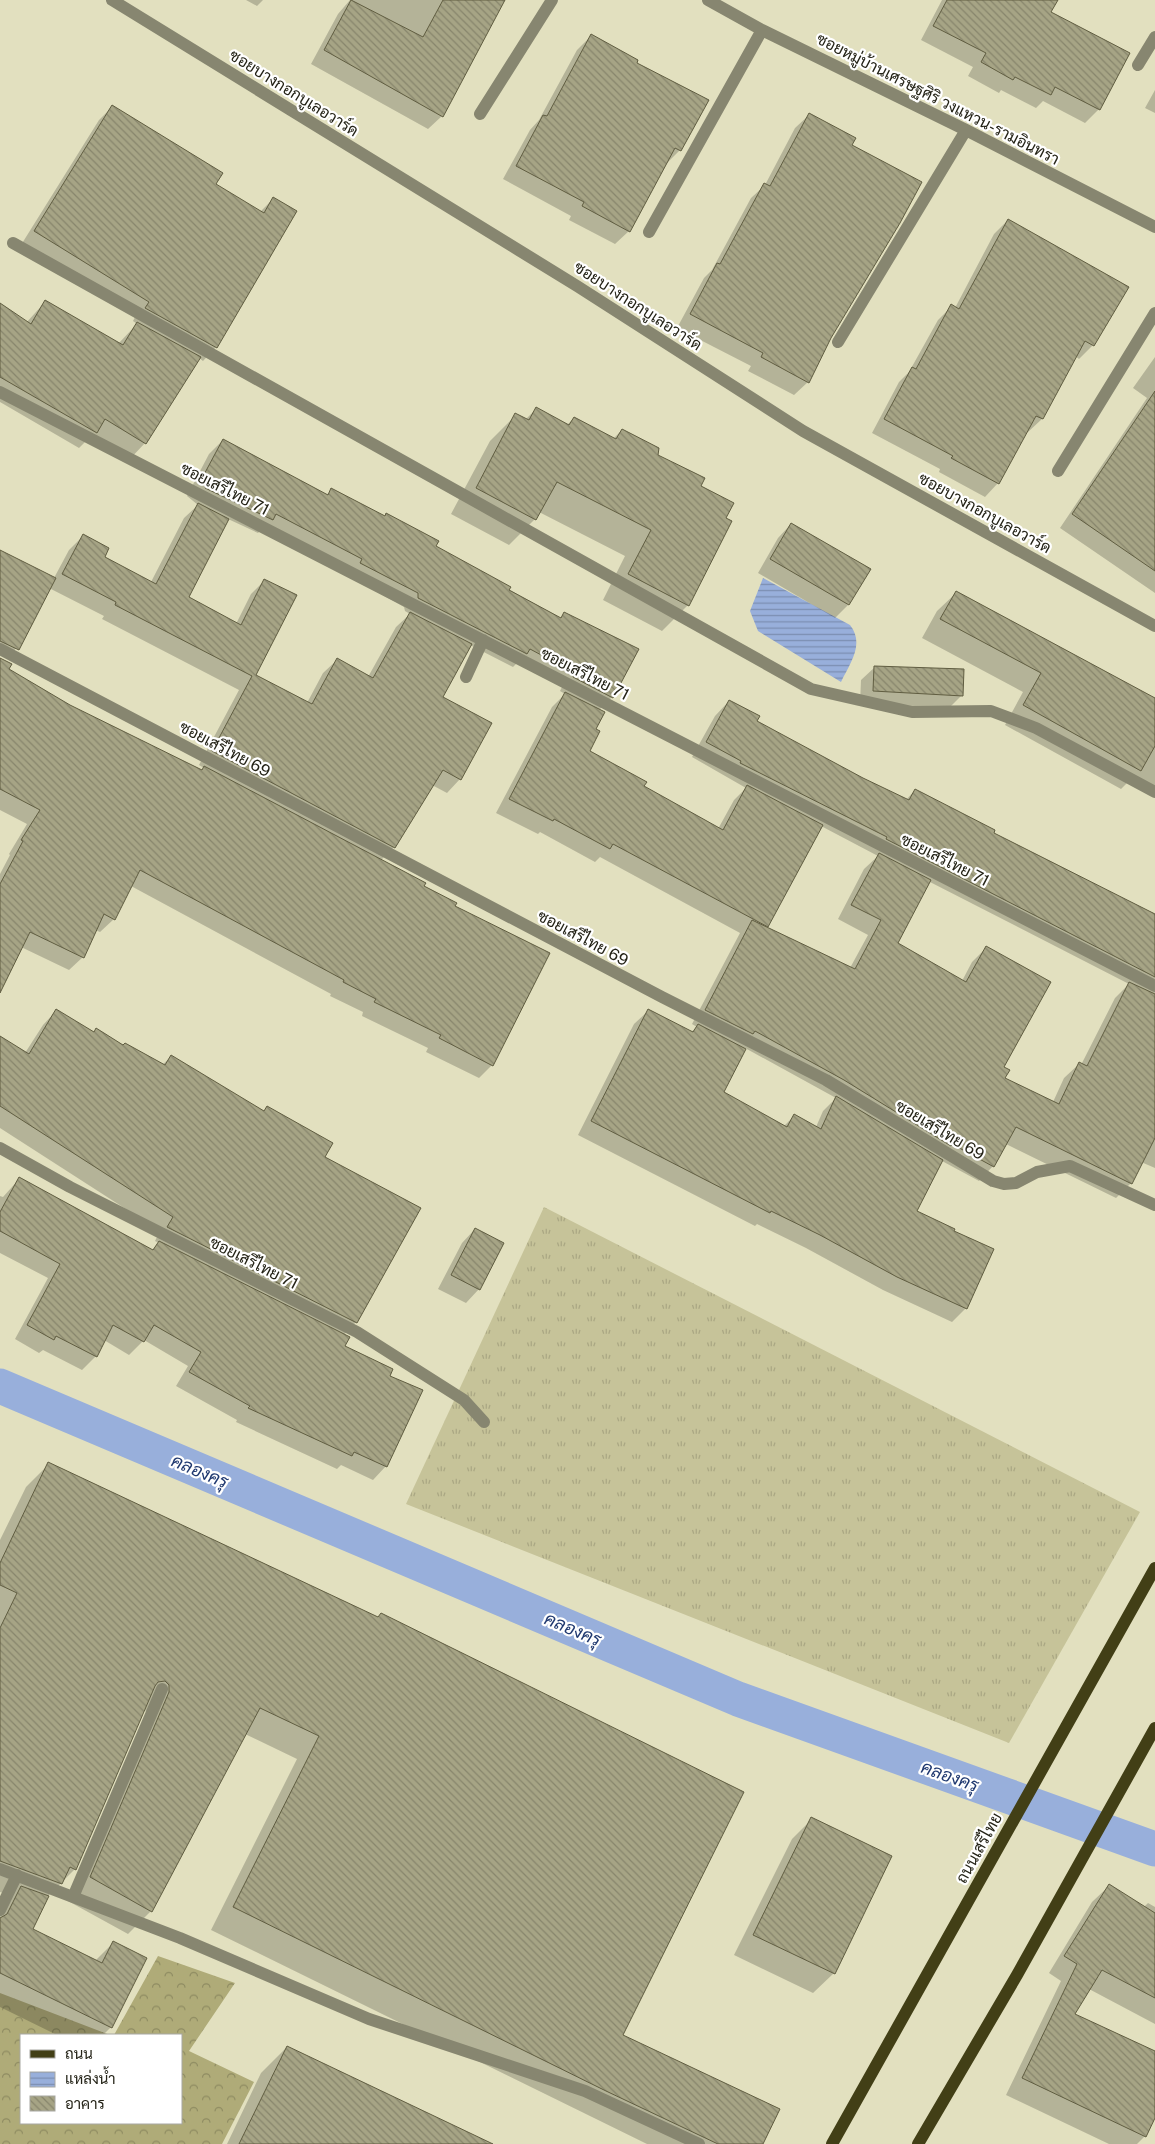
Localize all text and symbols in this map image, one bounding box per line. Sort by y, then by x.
street label: ซอยหมู่บ้านเศรษฐศิริ วงแหวน-รามอินทรา [813,28,1063,171]
street label: ซอยบางกอกบูเลอวาร์ด [225,43,364,142]
street label: ซอยบางกอกบูเลอวาร์ด [569,255,707,356]
street label: ซอยเสรีไทย 71 [178,457,273,519]
street label: ซอยบางกอกบูเลอวาร์ด [914,466,1056,559]
street label: ซอยเสรีไทย 71 [538,642,633,704]
street label: ซอยเสรีไทย 69 [176,715,275,781]
street label: ซอยเสรีไทย 71 [898,828,993,890]
street label: ซอยเสรีไทย 69 [534,904,633,970]
street label: ซอยเสรีไทย 69 [892,1094,989,1164]
street label: ซอยเสรีไทย 71 [207,1231,302,1293]
water label: คลองครุ [168,1450,233,1495]
water label: คลองครุ [541,1608,606,1653]
water label: คลองครุ [918,1756,983,1798]
street label: ถนนเสรีไทย [950,1808,1006,1887]
legend [20,2034,182,2124]
text: ถนน [65,2045,93,2062]
text: แหล่งน้ำ [65,2066,116,2087]
text: อาคาร [65,2095,105,2112]

